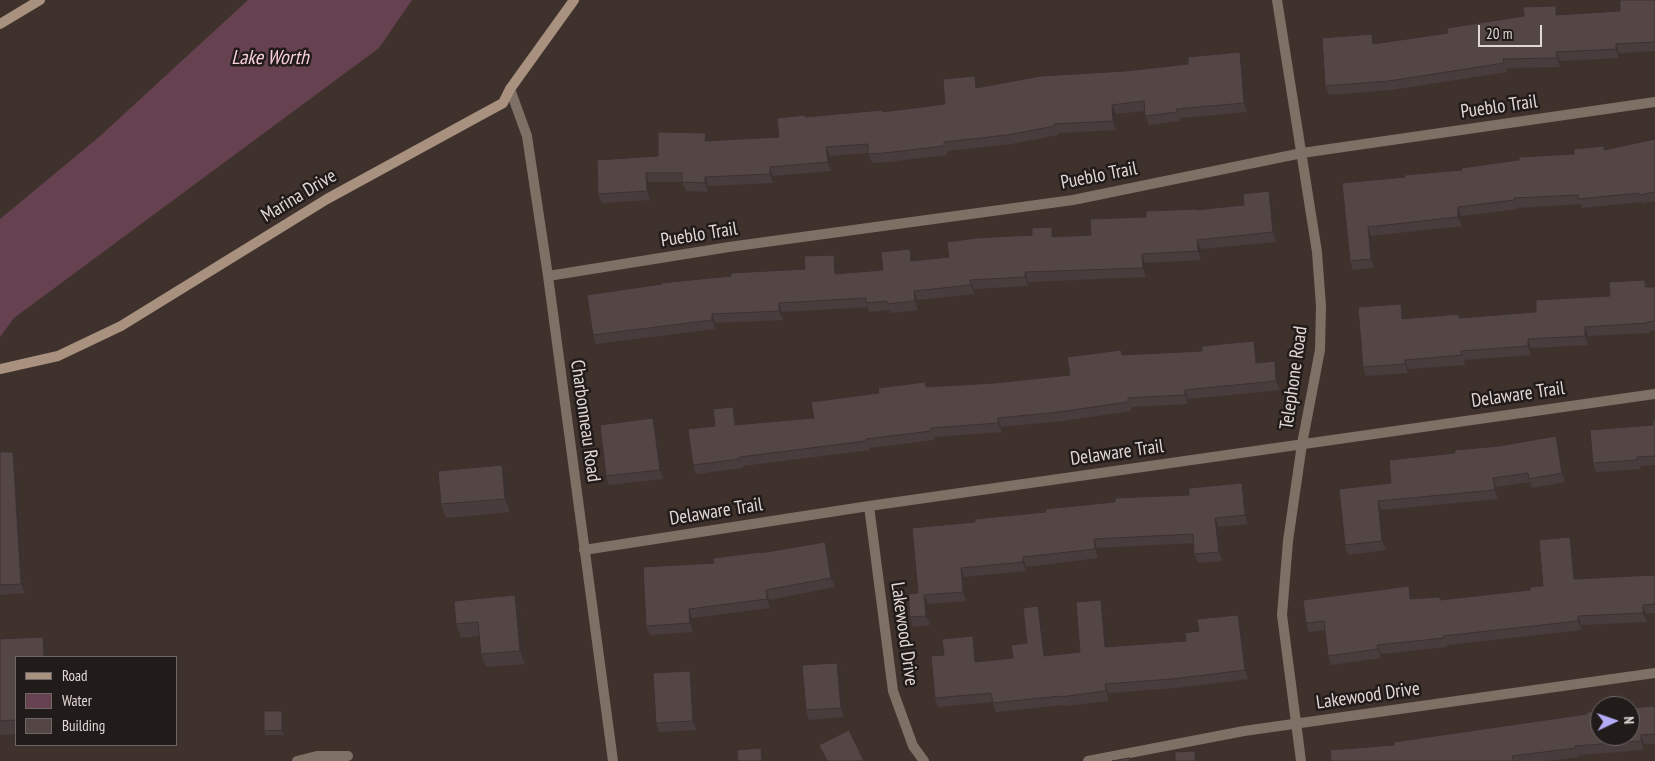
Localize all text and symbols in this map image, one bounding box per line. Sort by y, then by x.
scale bar [1480,15,1544,47]
text: 20 m [1486,24,1512,43]
water label: Lake Worth [231,46,309,70]
street label: Pueblo Trail [1459,90,1539,124]
street label: Pueblo Trail [1059,157,1139,195]
street label: Marina Drive [257,165,341,227]
street label: Pueblo Trail [659,218,739,252]
street label: Telephone Road [1275,325,1313,431]
street label: Charbonneau Road [565,358,605,484]
street label: Delaware Trail [1470,377,1566,413]
street label: Delaware Trail [1069,435,1165,471]
street label: Delaware Trail [668,493,764,531]
street label: Lakewood Drive [885,581,923,687]
legend [15,656,178,746]
text: Road [62,666,88,685]
street label: Lakewood Drive [1315,677,1421,715]
text: Water [62,691,92,710]
north arrow [1590,696,1640,746]
text: Building [62,716,105,735]
text: N [1620,716,1638,725]

